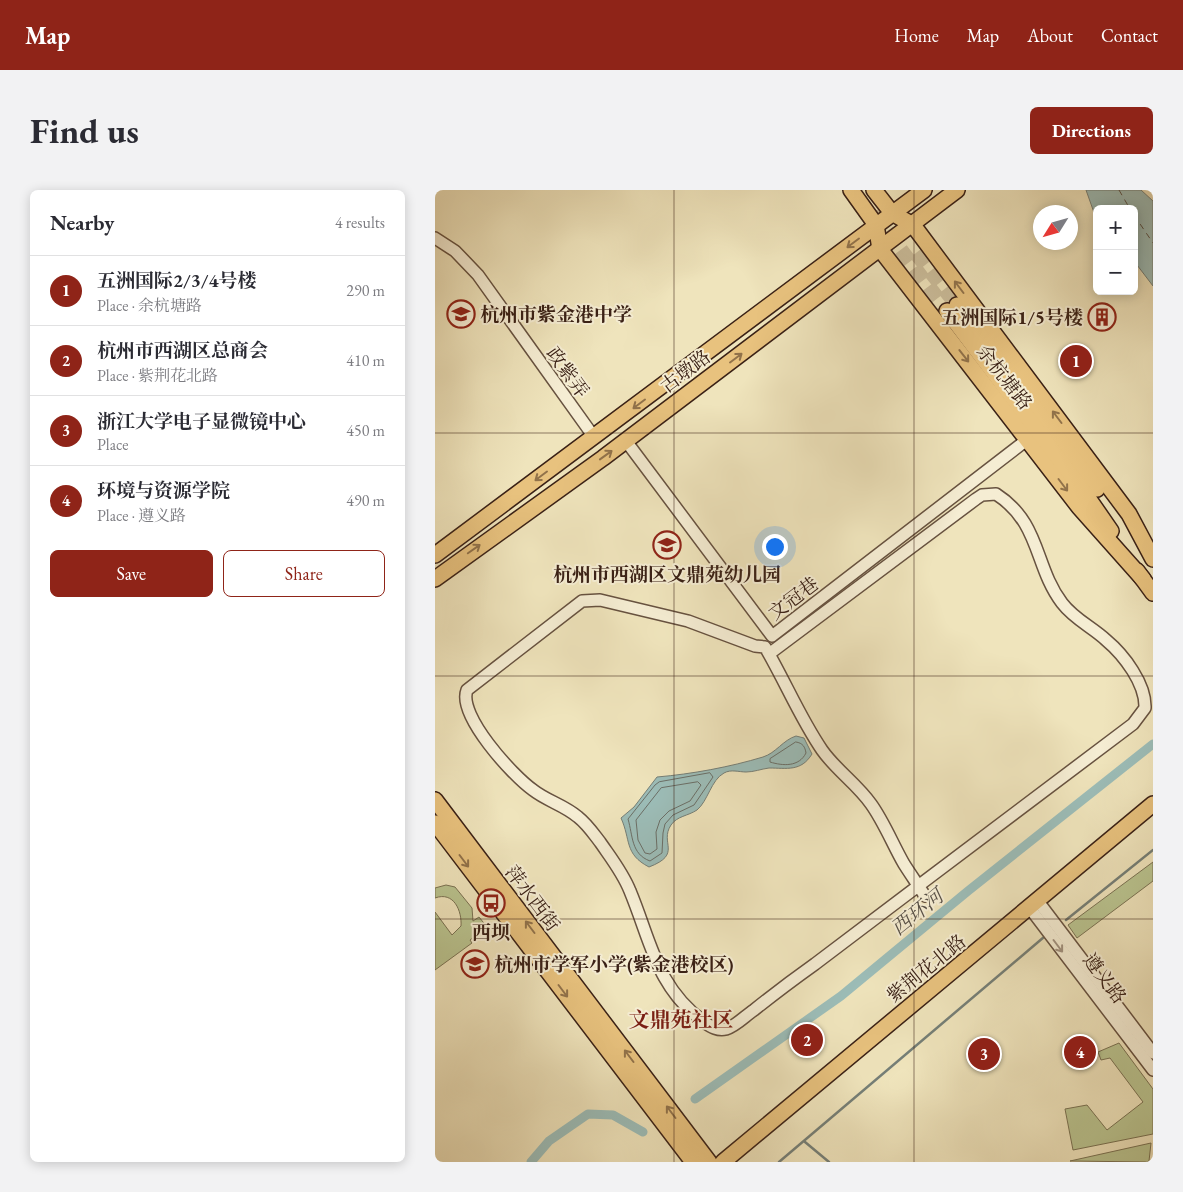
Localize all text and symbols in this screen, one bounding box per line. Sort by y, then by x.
text: Map [25,20,70,51]
text: Home [894,24,939,47]
text: Map [967,24,999,47]
text: About [1027,24,1073,47]
text: Contact [1101,24,1158,47]
button: Directions [1030,107,1153,154]
text: Find us [30,108,139,153]
north arrow [1033,205,1078,250]
map controls [1093,205,1138,295]
button: + [1093,205,1138,250]
text: Nearby [50,209,114,236]
text: 4 results [335,212,385,233]
one-way arrow [847,237,860,248]
button: − [1093,250,1138,295]
text: 五洲国际2/3/4号楼 [97,268,257,293]
text: 1 [62,280,70,301]
text: 290 m [346,280,385,301]
one-way arrow [954,281,965,294]
text: Place · 余杭塘路 [97,295,202,316]
school or university icon: 杭州市紫金港中学 [446,299,476,329]
place label: 杭州市紫金港中学 [480,302,632,327]
building icon: 五洲国际1/5号楼 [1087,302,1117,332]
place label: 五洲国际1/5号楼 [941,305,1083,330]
text: 杭州市西湖区总商会 [97,338,268,363]
street label: 余杭塘路 [971,340,1038,415]
street label: 政紫弄 [541,342,594,403]
pin: 1 [1060,342,1092,380]
street label: 古墩路 [655,344,716,399]
one-way arrow [959,349,970,362]
text: 2 [62,350,70,371]
text: 410 m [346,350,385,371]
one-way arrow [729,352,742,363]
text: Place · 紫荆花北路 [97,365,218,386]
one-way arrow [633,398,646,409]
text: 浙江大学电子显微镜中心 [97,409,306,434]
one-way arrow [1052,410,1062,424]
text: 3 [62,420,70,441]
text: 450 m [346,420,385,441]
text: Place [97,434,129,455]
one-way arrow [599,450,612,461]
one-way arrow [535,471,548,482]
text: 环境与资源学院 [97,478,230,503]
one-way arrow [1058,478,1068,492]
text: 4 [62,490,70,511]
text: 490 m [346,490,385,511]
text: Place · 遵义路 [97,505,186,526]
school or university icon: 杭州市西湖区文鼎苑幼儿园 [652,530,682,560]
your location [762,534,788,560]
one-way arrow [467,544,481,554]
button: Save [50,550,213,597]
button: Share [223,550,385,597]
place label: 杭州市西湖区文鼎苑幼儿园 [553,562,781,587]
street label: 文冠巷 [763,571,824,626]
one-way arrow [459,854,470,867]
street label: 萍水西街 [500,860,565,936]
water label: 西环河 [886,881,951,941]
bus stop icon: 西坝 [476,888,506,918]
place label: 西坝 [472,920,510,945]
one-way arrow [525,921,536,934]
street label: 紫荆花北路 [882,929,971,1008]
one-way arrow [1053,939,1064,952]
street label: 遵义路 [1077,948,1132,1009]
school or university icon: 杭州市学军小学(紫金港校区) [460,949,490,979]
place label: 杭州市学军小学(紫金港校区) [494,952,734,977]
one-way arrow [557,984,568,997]
district label: 文鼎苑社区 [629,1006,734,1033]
pin: 2 [791,1021,823,1059]
pin: 4 [1064,1033,1096,1071]
pin: 3 [968,1035,1000,1073]
one-way arrow [623,1050,634,1063]
one-way arrow [666,1105,676,1119]

